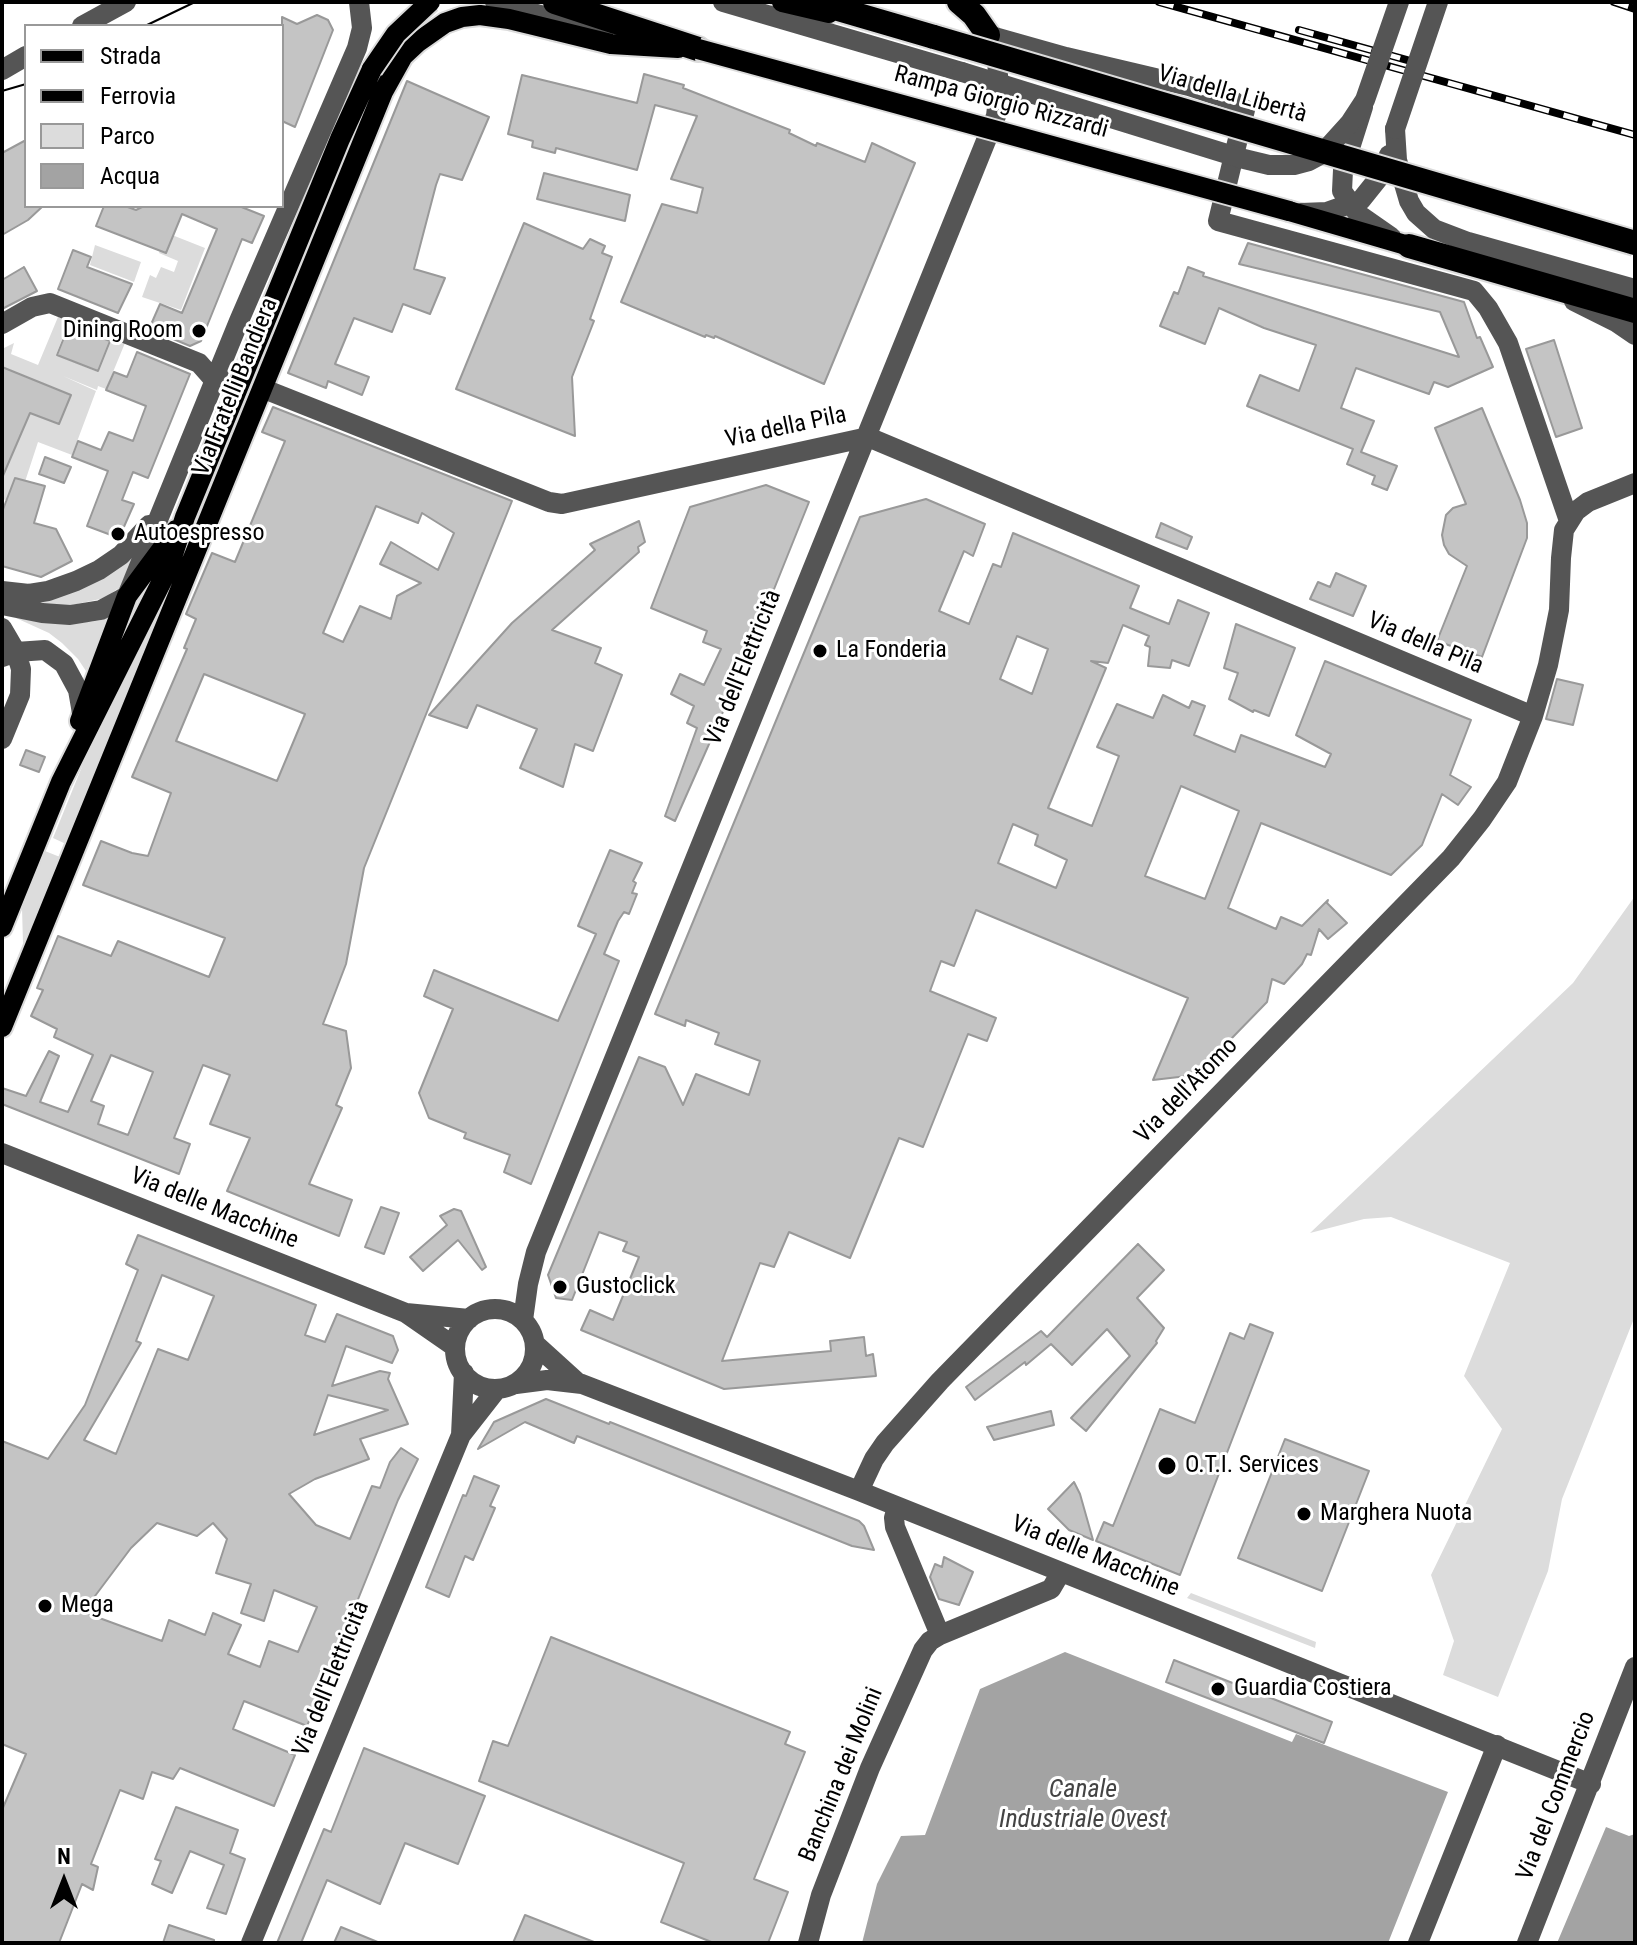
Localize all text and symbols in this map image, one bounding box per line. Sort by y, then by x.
legend [24,24,284,208]
text: Strada [100,42,161,70]
street label: Via della Libertà [1154,60,1310,130]
street label: Rampa Giorgio Rizzardi [891,61,1111,145]
text: Ferrovia [100,82,176,110]
text: Parco [100,122,155,150]
text: Acqua [100,162,160,190]
street label: Via Fratelli Bandiera [187,294,285,480]
place label: Dining Room [63,317,183,345]
marker: Dining Room [190,322,208,340]
street label: Via della Pila [723,401,849,455]
place label: Autoespresso [134,520,265,548]
marker: Autoespresso [109,525,127,543]
street label: Via dell'Elettricità [700,586,788,750]
street label: Via della Pila [1363,607,1487,681]
place label: La Fonderia [836,637,947,665]
marker: La Fonderia [811,642,829,660]
street label: Via dell'Atomo [1130,1032,1244,1150]
street label: Via delle Macchine [126,1162,302,1256]
place label: Gustoclick [576,1273,676,1301]
marker: Gustoclick [551,1278,569,1296]
place label: O.T.I. Services [1185,1452,1319,1480]
marker: O.T.I. Services [1156,1455,1178,1477]
place label: Marghera Nuota [1320,1500,1472,1528]
marker: Marghera Nuota [1295,1505,1313,1523]
street label: Via delle Macchine [1007,1510,1183,1604]
place label: Mega [61,1592,114,1620]
marker: Mega [36,1597,54,1615]
street label: Via dell'Elettricità [288,1597,376,1761]
place label: Guardia Costiera [1234,1675,1392,1703]
marker: Guardia Costiera [1209,1680,1227,1698]
street label: Banchina dei Molini [794,1684,890,1866]
street label: Via del Commercio [1511,1707,1603,1885]
water label: Canale Industriale Ovest [999,1774,1167,1836]
north arrow [24,1841,104,1921]
text: N [57,1844,71,1869]

